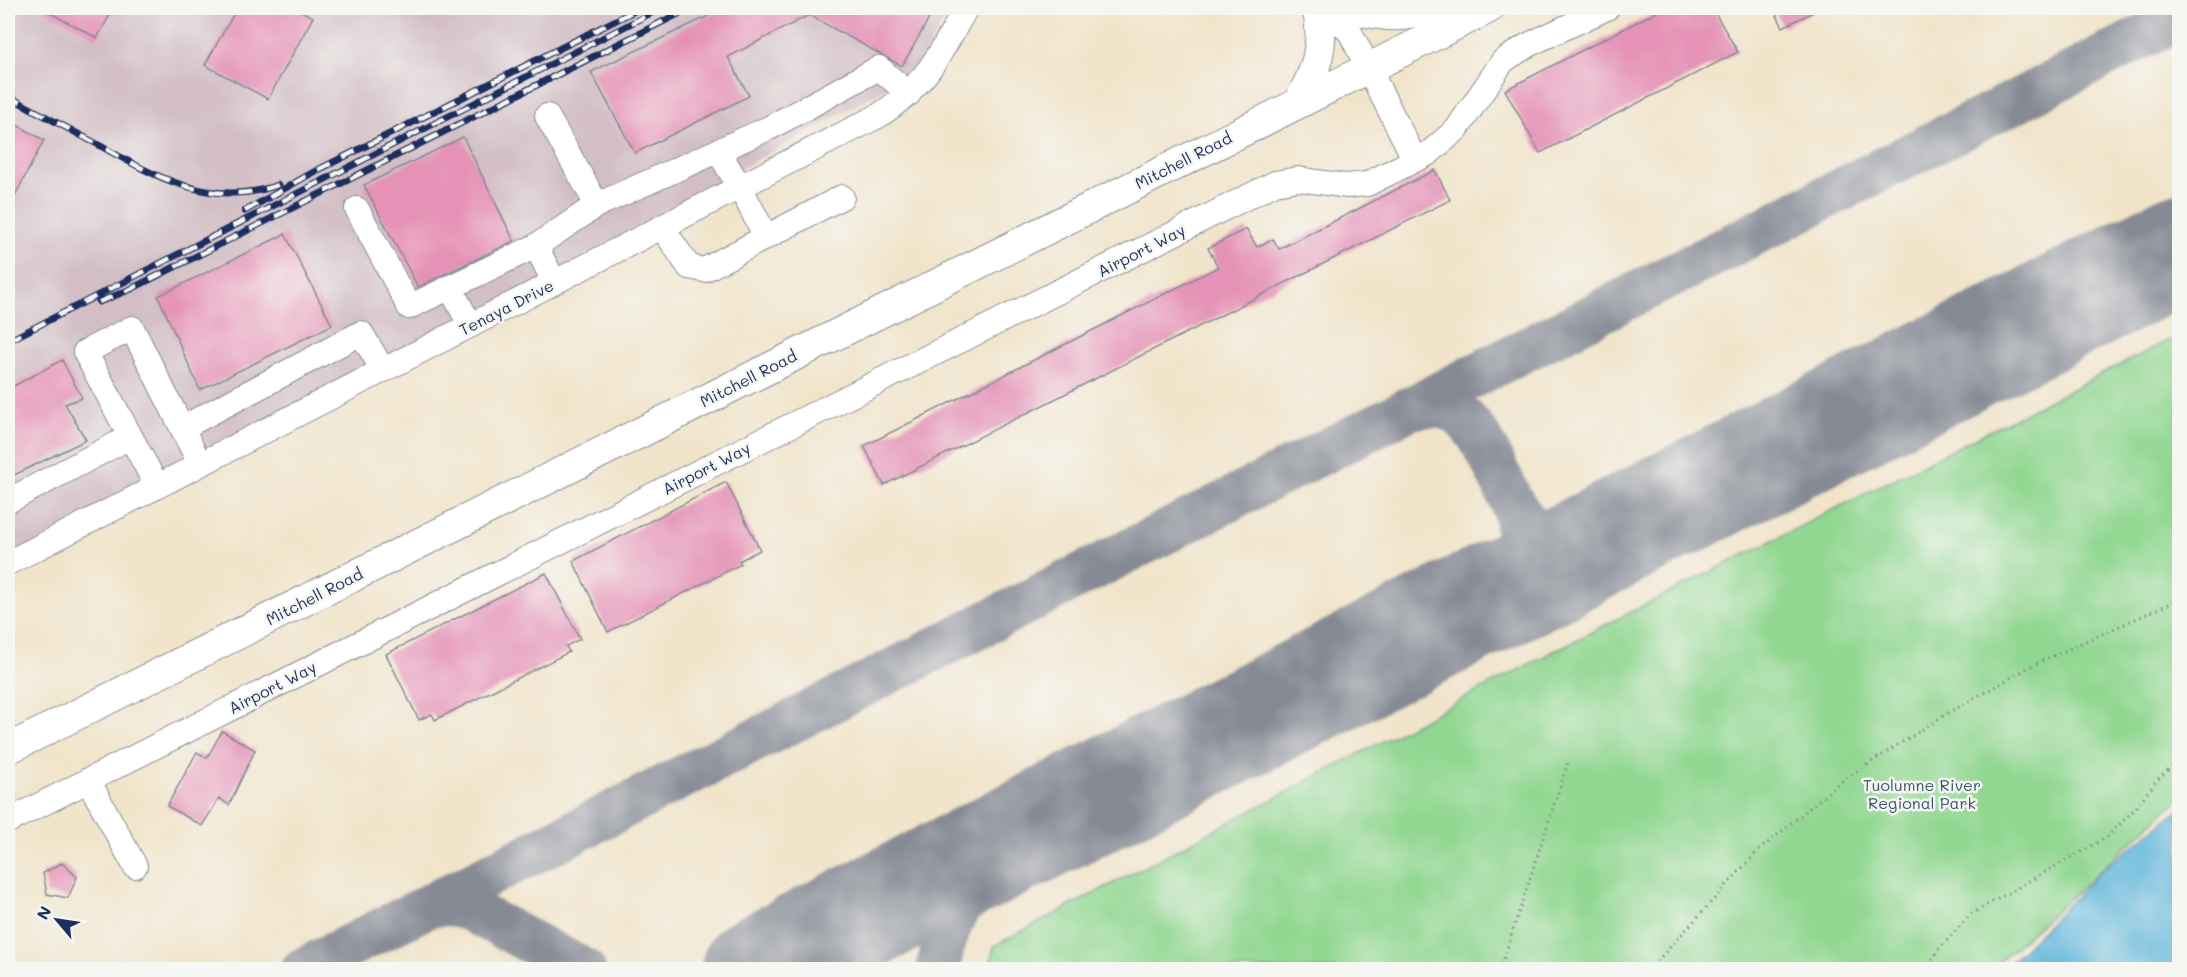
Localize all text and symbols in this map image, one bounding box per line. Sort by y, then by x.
street label: Mitchell Road [1131,127,1235,193]
street label: Airport Way [1093,219,1189,281]
street label: Tenaya Drive [455,274,557,340]
street label: Mitchell Road [696,345,800,411]
street label: Airport Way [658,437,754,499]
street label: Mitchell Road [262,563,366,629]
street label: Airport Way [224,656,320,718]
park label: Tuolumne River Regional Park [1863,774,1981,813]
north arrow [27,890,87,950]
text: N [31,902,56,923]

